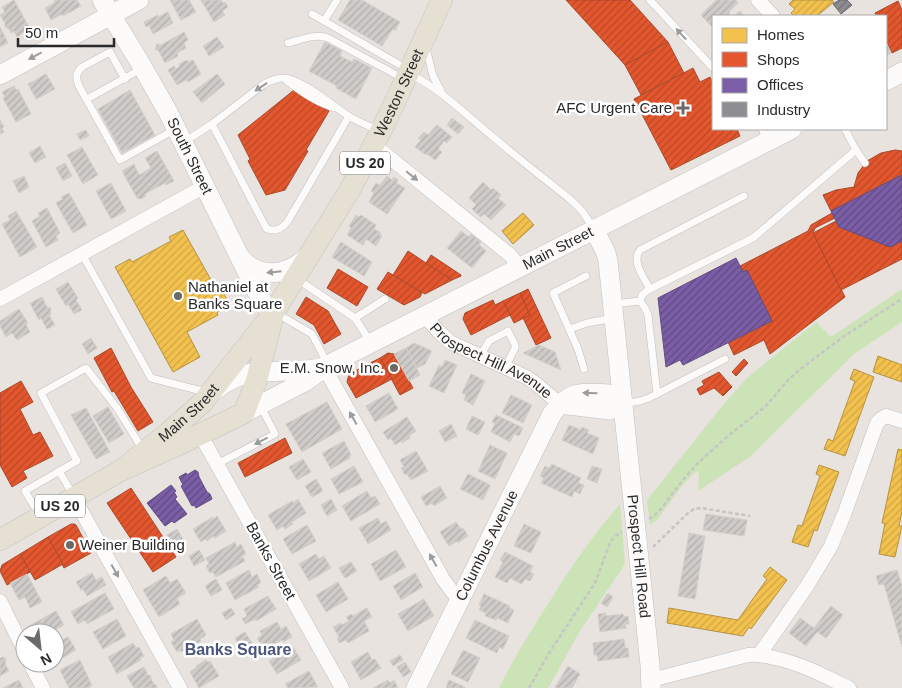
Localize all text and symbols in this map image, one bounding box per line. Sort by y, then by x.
scale bar [18,15,114,47]
legend [712,15,887,130]
text: 50 m [25,24,58,41]
text: Homes [757,26,805,43]
one-way arrow [675,28,687,40]
street label: Weston Street [370,45,427,139]
text: Shops [757,51,800,68]
one-way arrow [28,52,41,61]
text: Offices [757,76,803,93]
one-way arrow [254,82,268,92]
place label: AFC Urgent Care [556,99,672,116]
marker: AFC Urgent Care [676,101,690,115]
text: Industry [757,101,811,118]
street label: South Street [164,115,217,198]
road number: US 20 [340,152,390,174]
one-way arrow [406,170,419,181]
street label: Main Street [520,222,596,273]
one-way arrow [266,268,282,276]
place label: Nathaniel at Banks Square [188,278,282,312]
marker: Nathaniel at Banks Square [172,290,184,302]
street label: Prospect Hill Avenue [427,319,556,402]
place label: E.M. Snow, Inc. [280,359,384,376]
marker: E.M. Snow, Inc. [388,362,400,374]
street label: Main Street [155,380,222,445]
one-way arrow [581,389,597,397]
one-way arrow [349,411,357,425]
one-way arrow [254,437,269,445]
street label: Columbus Avenue [452,487,521,604]
road number: US 20 [35,494,85,518]
street label: Prospect Hill Road [624,494,654,619]
street label: Banks Street [243,519,300,603]
place label: Weiner Building [80,536,185,553]
marker: Weiner Building [64,539,76,551]
one-way arrow [428,553,437,567]
one-way arrow [111,563,119,578]
north arrow [15,623,65,673]
district label: Banks Square [185,641,291,658]
text: N [38,650,54,669]

